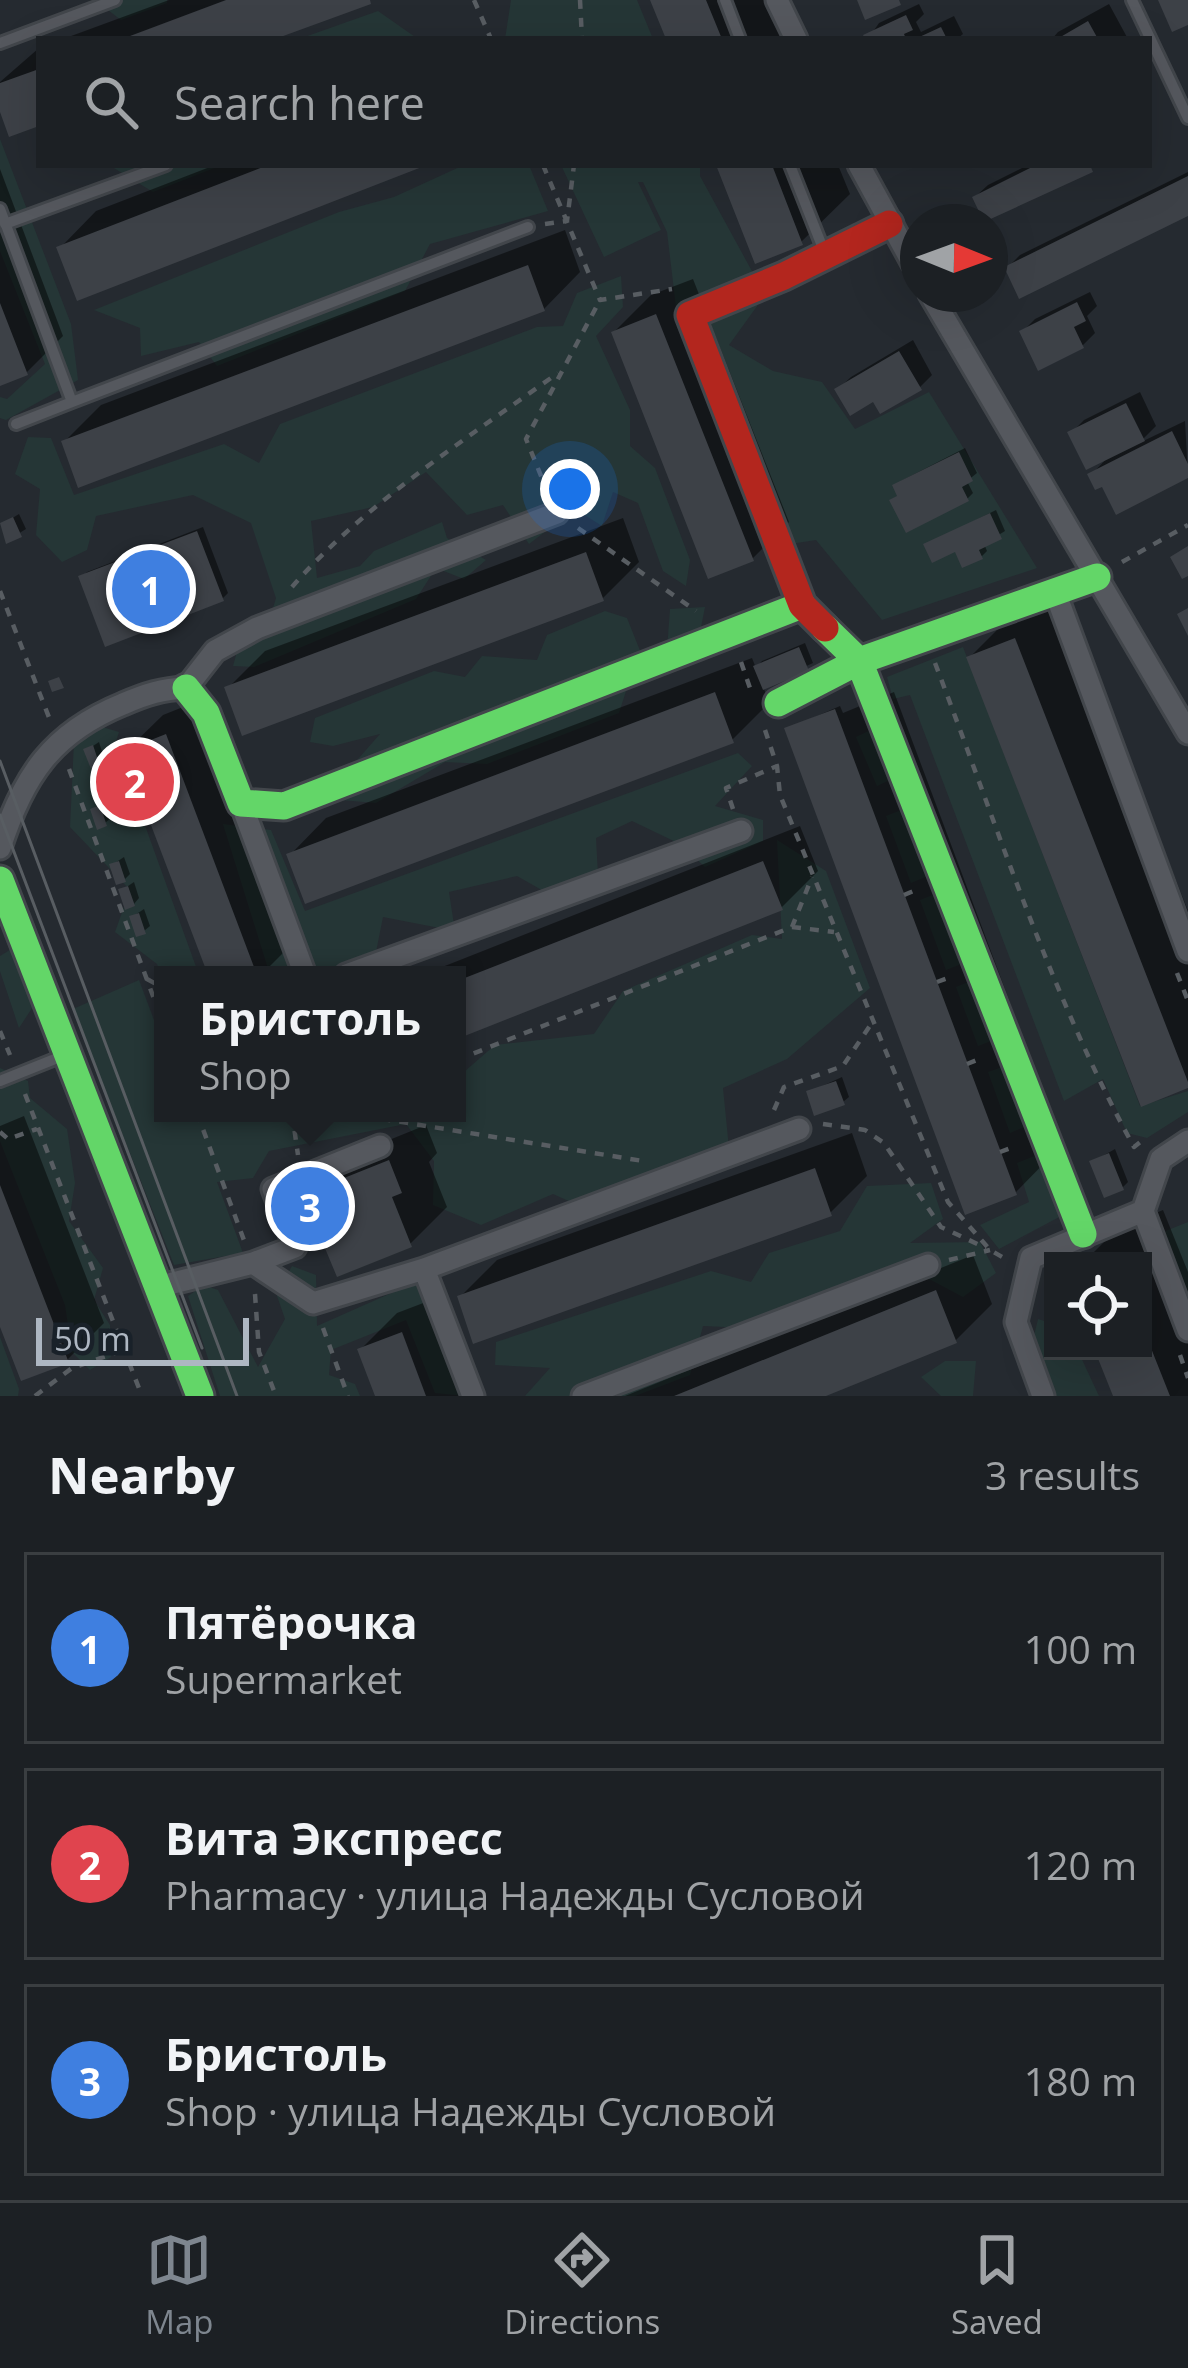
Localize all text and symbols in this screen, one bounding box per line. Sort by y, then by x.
search box [36,36,1152,168]
icon: search [78,69,144,135]
text: Search here [174,72,425,133]
north arrow [900,204,1008,312]
your location [540,459,600,519]
pin: 1 [112,544,190,634]
pin: 2 [96,737,174,827]
popup [154,966,466,1122]
text: Бристоль [199,987,421,1048]
text: Shop [199,1048,292,1101]
pin: 3 [271,1161,349,1251]
map controls [1044,1252,1152,1360]
button: locate [1044,1252,1152,1360]
scale bar [36,1312,249,1365]
text: 50 m [54,1316,131,1361]
text: Nearby [48,1439,235,1509]
text: 3 results [985,1448,1140,1501]
text: Пятёрочка [165,1591,418,1652]
text: 1 [79,1622,101,1675]
text: 100 m [1024,1622,1137,1675]
text: Supermarket [165,1652,402,1705]
text: Вита Экспресс [165,1807,503,1868]
text: 2 [79,1838,101,1891]
text: 120 m [1024,1838,1137,1891]
text: Pharmacy · улица Надежды Сусловой [165,1868,864,1921]
text: Бристоль [165,2023,387,2084]
text: 3 [79,2054,101,2107]
text: 180 m [1024,2054,1137,2107]
text: Shop · улица Надежды Сусловой [165,2084,776,2137]
tab: Map [145,2227,214,2344]
tab: Directions [504,2227,660,2344]
tab: Saved [951,2227,1043,2344]

